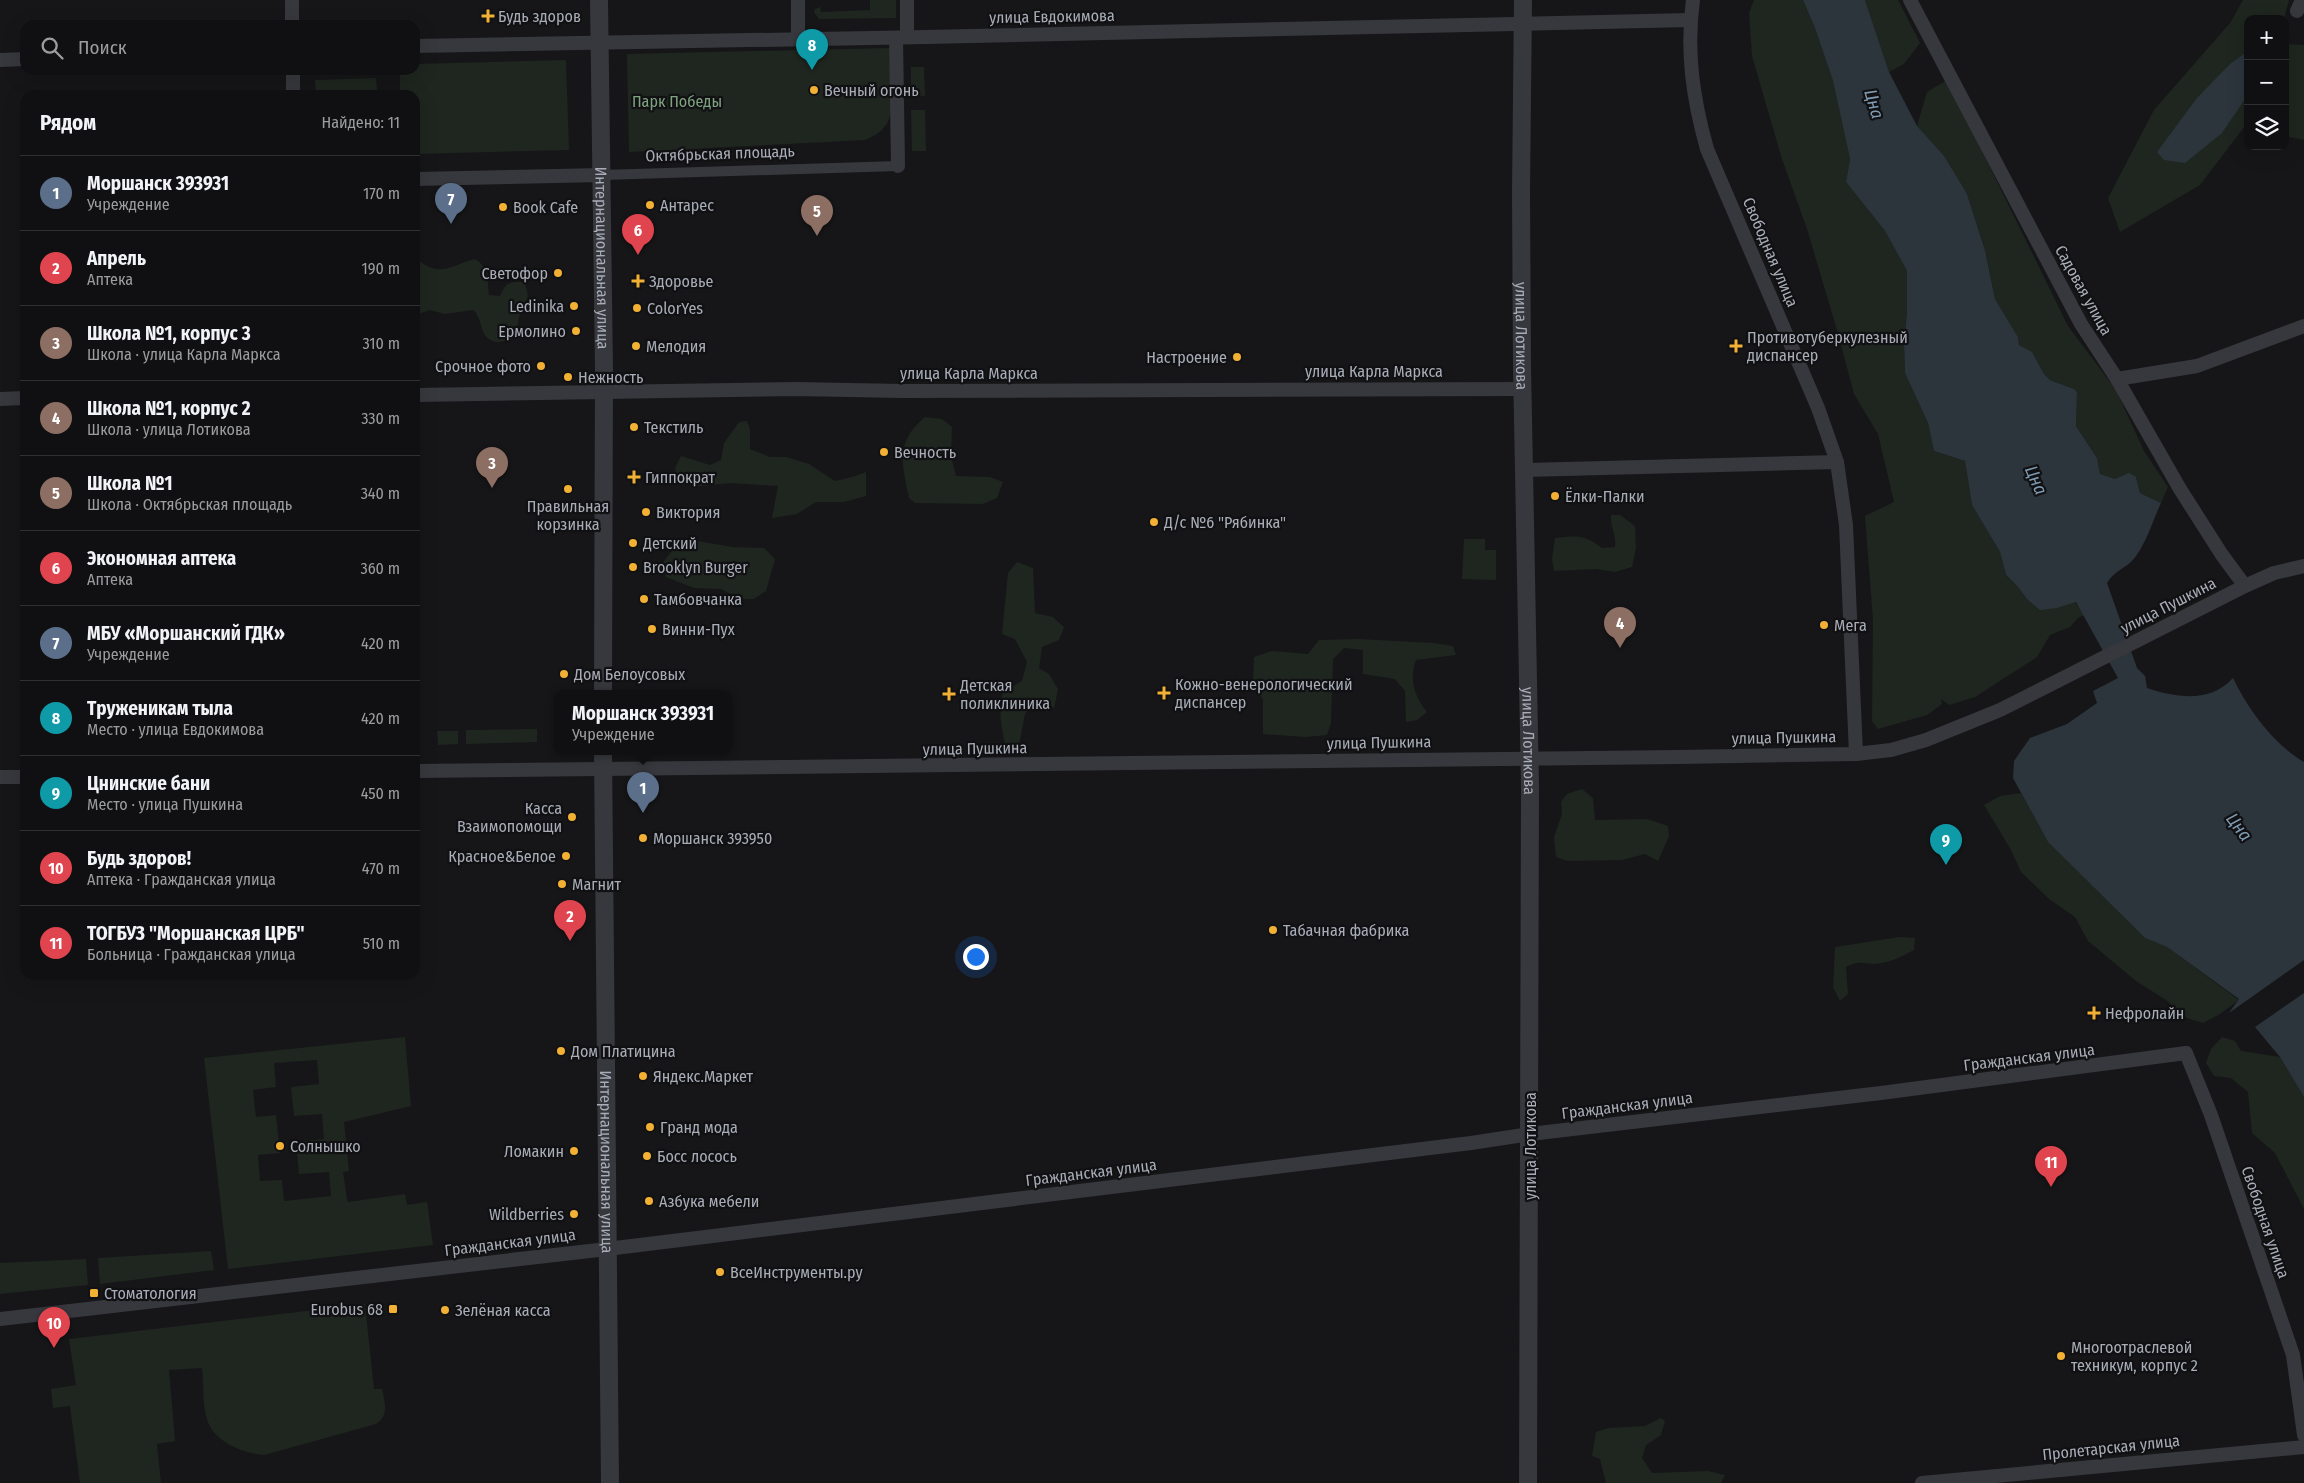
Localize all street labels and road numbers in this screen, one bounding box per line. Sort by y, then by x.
street label: улица Евдокимова [989,6,1115,27]
street label: Октябрьская площадь [645,141,795,166]
street label: Интернациональная улица [591,166,613,350]
street label: Свободная улица [1739,195,1802,310]
street label: Садовая улица [2051,242,2116,339]
street label: улица Лотикова [1512,282,1531,390]
street label: улица Карла Маркса [1305,362,1443,381]
street label: улица Карла Маркса [900,364,1038,383]
street label: улица Пушкина [2117,573,2219,638]
street label: улица Лотикова [1518,687,1539,795]
street label: улица Пушкина [1732,727,1837,748]
street label: улица Пушкина [1327,732,1432,753]
street label: улица Пушкина [923,738,1028,759]
street label: Гражданская улица [1962,1040,2096,1075]
street label: Интернациональная улица [596,1070,617,1254]
street label: Гражданская улица [1560,1088,1694,1123]
street label: улица Лотикова [1521,1092,1540,1200]
street label: Гражданская улица [1024,1155,1158,1190]
street label: Свободная улица [2237,1164,2294,1281]
street label: Гражданская улица [443,1225,577,1260]
street label: Пролетарская улица [2041,1431,2181,1464]

